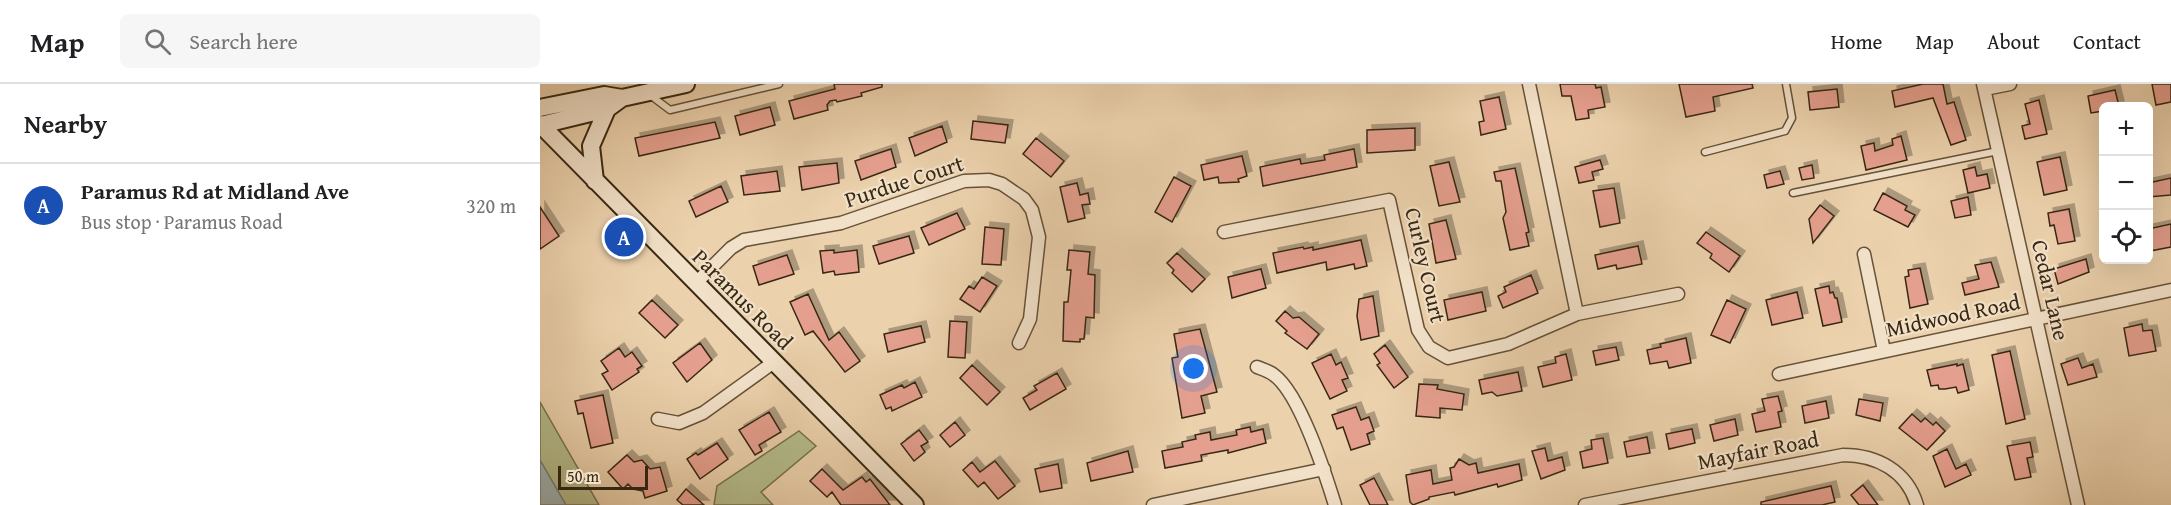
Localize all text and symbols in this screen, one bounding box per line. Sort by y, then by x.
search box [120,14,540,68]
text: Map [30,21,84,62]
icon: search [141,25,174,58]
text: Search here [189,25,298,57]
text: Home [1831,26,1882,57]
text: Map [1915,26,1954,57]
text: About [1987,26,2040,57]
text: Contact [2073,26,2141,57]
map controls [2099,102,2153,264]
button: + [2099,102,2153,156]
text: Nearby [24,104,107,143]
street label: Purdue Court [840,147,968,215]
button: − [2099,156,2153,210]
text: Paramus Rd at Midland Ave [81,175,349,207]
text: A [37,191,50,220]
text: 320 m [466,191,516,220]
street label: Curley Court [1397,204,1455,326]
text: Bus stop · Paramus Road [81,207,283,236]
button: locate [2099,210,2153,264]
pin: A [604,214,644,260]
street label: Cedar Lane [2024,237,2078,343]
street label: Paramus Road [685,241,801,357]
street label: Midwood Road [1883,285,2023,345]
your location [1179,354,1208,383]
street label: Mayfair Road [1695,423,1822,477]
scale bar [558,463,648,490]
text: 50 m [567,464,599,488]

